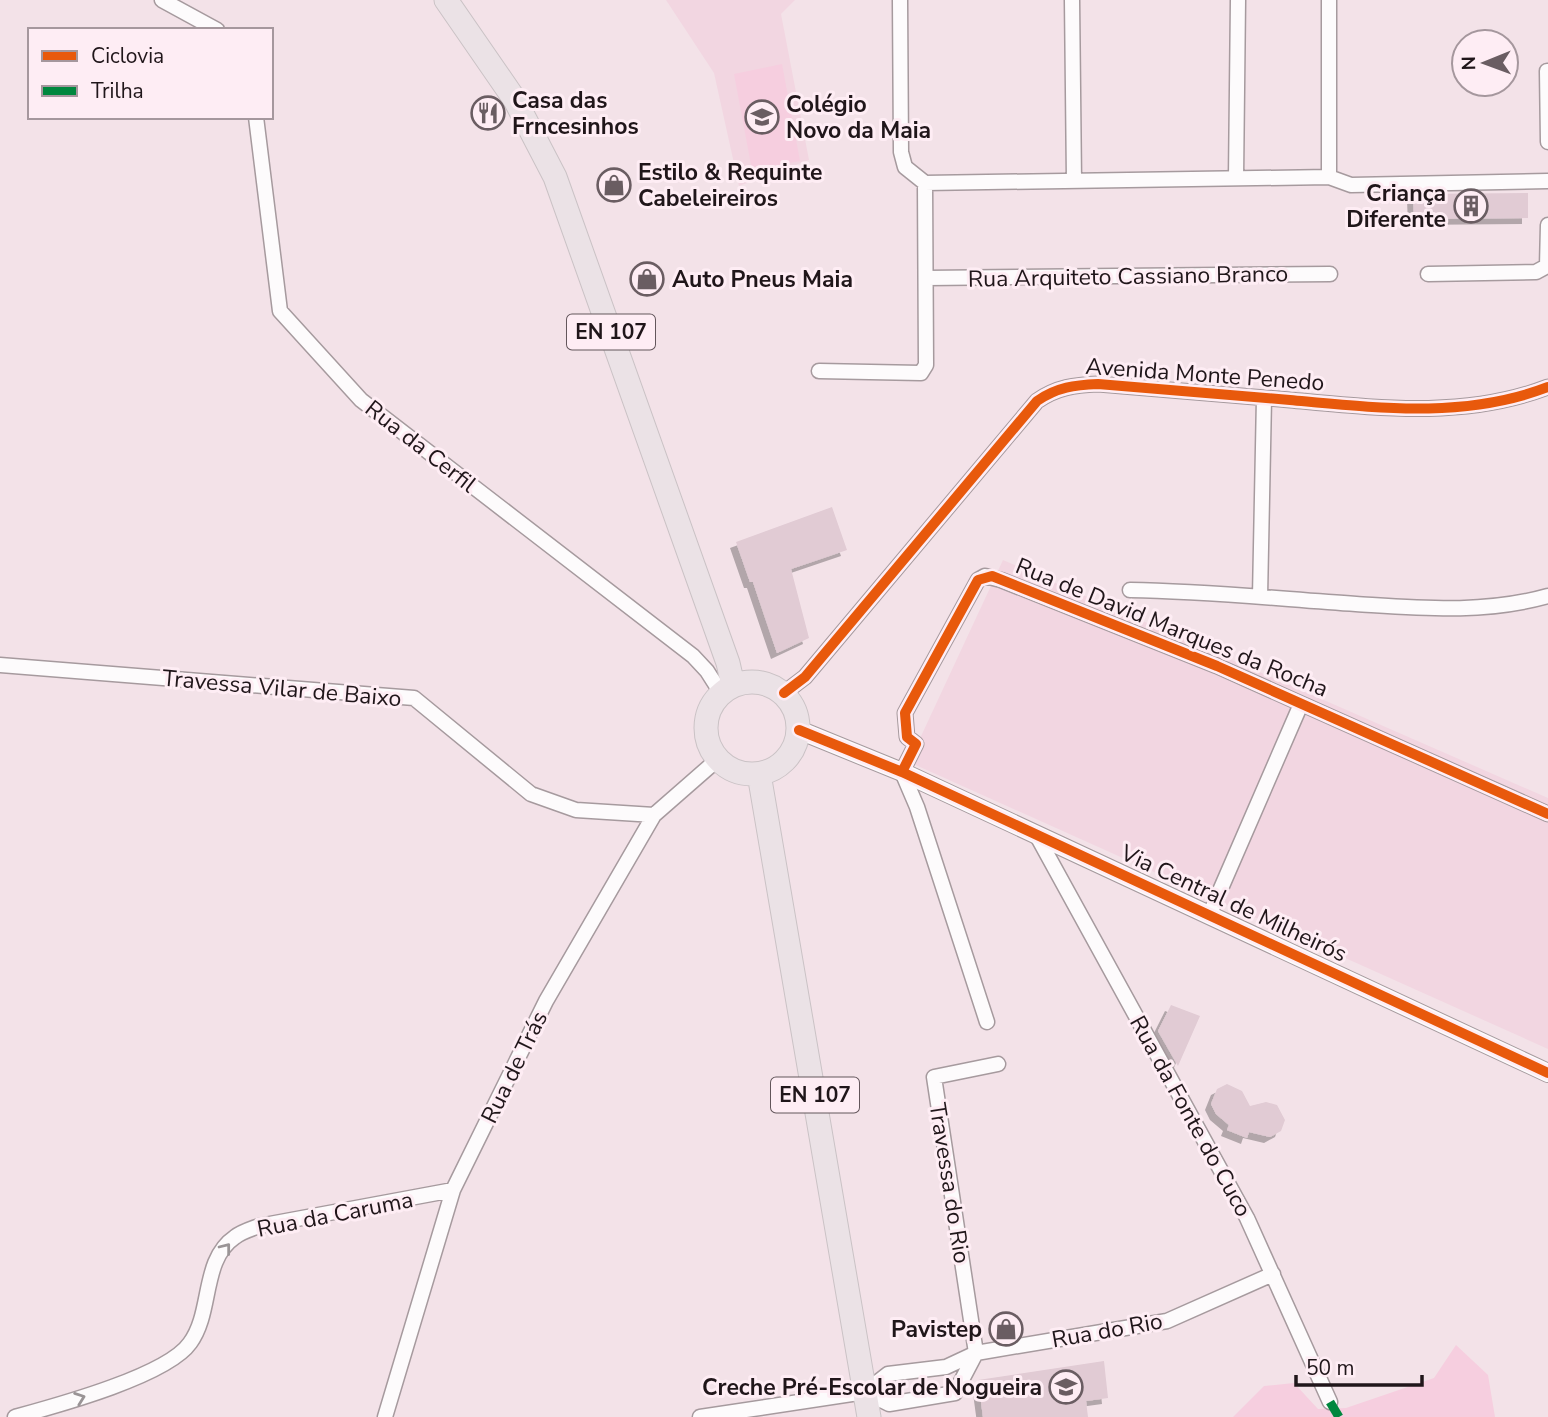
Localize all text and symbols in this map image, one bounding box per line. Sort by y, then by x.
legend [28,28,273,119]
north arrow [1450,28,1520,98]
text: Ciclovia [91,42,164,70]
text: N [1456,56,1482,71]
text: Trilha [91,77,144,105]
place label: Casa das Frncesinhos [512,85,639,142]
place label: Colégio Novo da Maia [786,89,931,146]
restaurant icon: Casa das Frncesinhos [469,94,507,132]
school or university icon: Colégio Novo da Maia [743,98,781,136]
place label: Estilo & Requinte Cabeleireiros [638,157,823,214]
shop icon: Estilo & Requinte Cabeleireiros [595,166,633,204]
place label: Criança Diferente [1346,178,1446,235]
building icon: Criança Diferente [1452,187,1490,225]
street label: Rua Arquiteto Cassiano Branco [967,258,1289,295]
shop icon: Auto Pneus Maia [628,260,666,298]
place label: Auto Pneus Maia [672,264,853,295]
road number: EN 107 [567,314,655,350]
street label: Avenida Monte Penedo [1084,351,1325,398]
street label: Rua da Cerfil [359,393,483,500]
street label: Rua de David Marques da Rocha [1011,550,1333,704]
street label: Travessa Vilar de Baixo [161,663,403,714]
street label: Via Central de Milheirós [1115,837,1352,970]
street label: Rua de Trás [474,1006,555,1129]
street label: Rua da Fonte do Cuco [1122,1010,1259,1222]
road number: EN 107 [771,1078,859,1112]
street label: Travessa do Rio [922,1101,977,1266]
street label: Rua da Caruma [254,1184,416,1245]
one-way arrow [217,1244,230,1256]
street label: Rua do Rio [1049,1306,1165,1355]
shop icon: Pavistep [987,1310,1025,1348]
place label: Pavistep [891,1314,982,1345]
scale bar [1296,1344,1422,1388]
text: 50 m [1306,1354,1355,1382]
school or university icon: Creche Pré-Escolar de Nogueira [1047,1368,1085,1406]
place label: Creche Pré-Escolar de Nogueira [702,1372,1042,1403]
one-way arrow [74,1392,86,1406]

